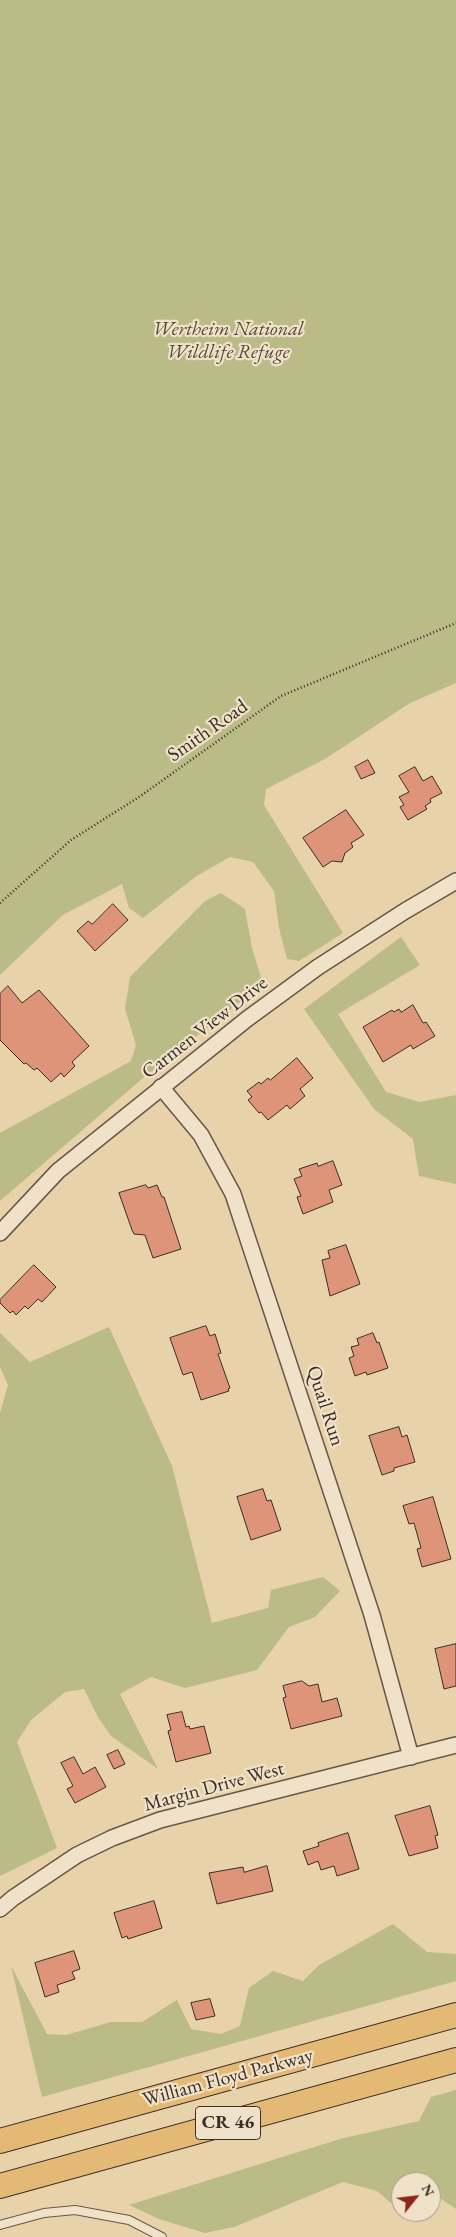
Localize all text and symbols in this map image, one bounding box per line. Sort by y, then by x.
park label: Wertheim National Wildlife Refuge [153,318,303,365]
street label: Smith Road [163,695,253,767]
street label: Carmen View Drive [137,971,273,1085]
street label: Quail Run [301,1363,349,1449]
street label: Margin Drive West [141,1757,287,1817]
street label: William Floyd Parkway [140,2044,316,2112]
road number: CR 46 [196,2106,260,2140]
north arrow [391,2172,441,2222]
text: N [418,2181,439,2200]

